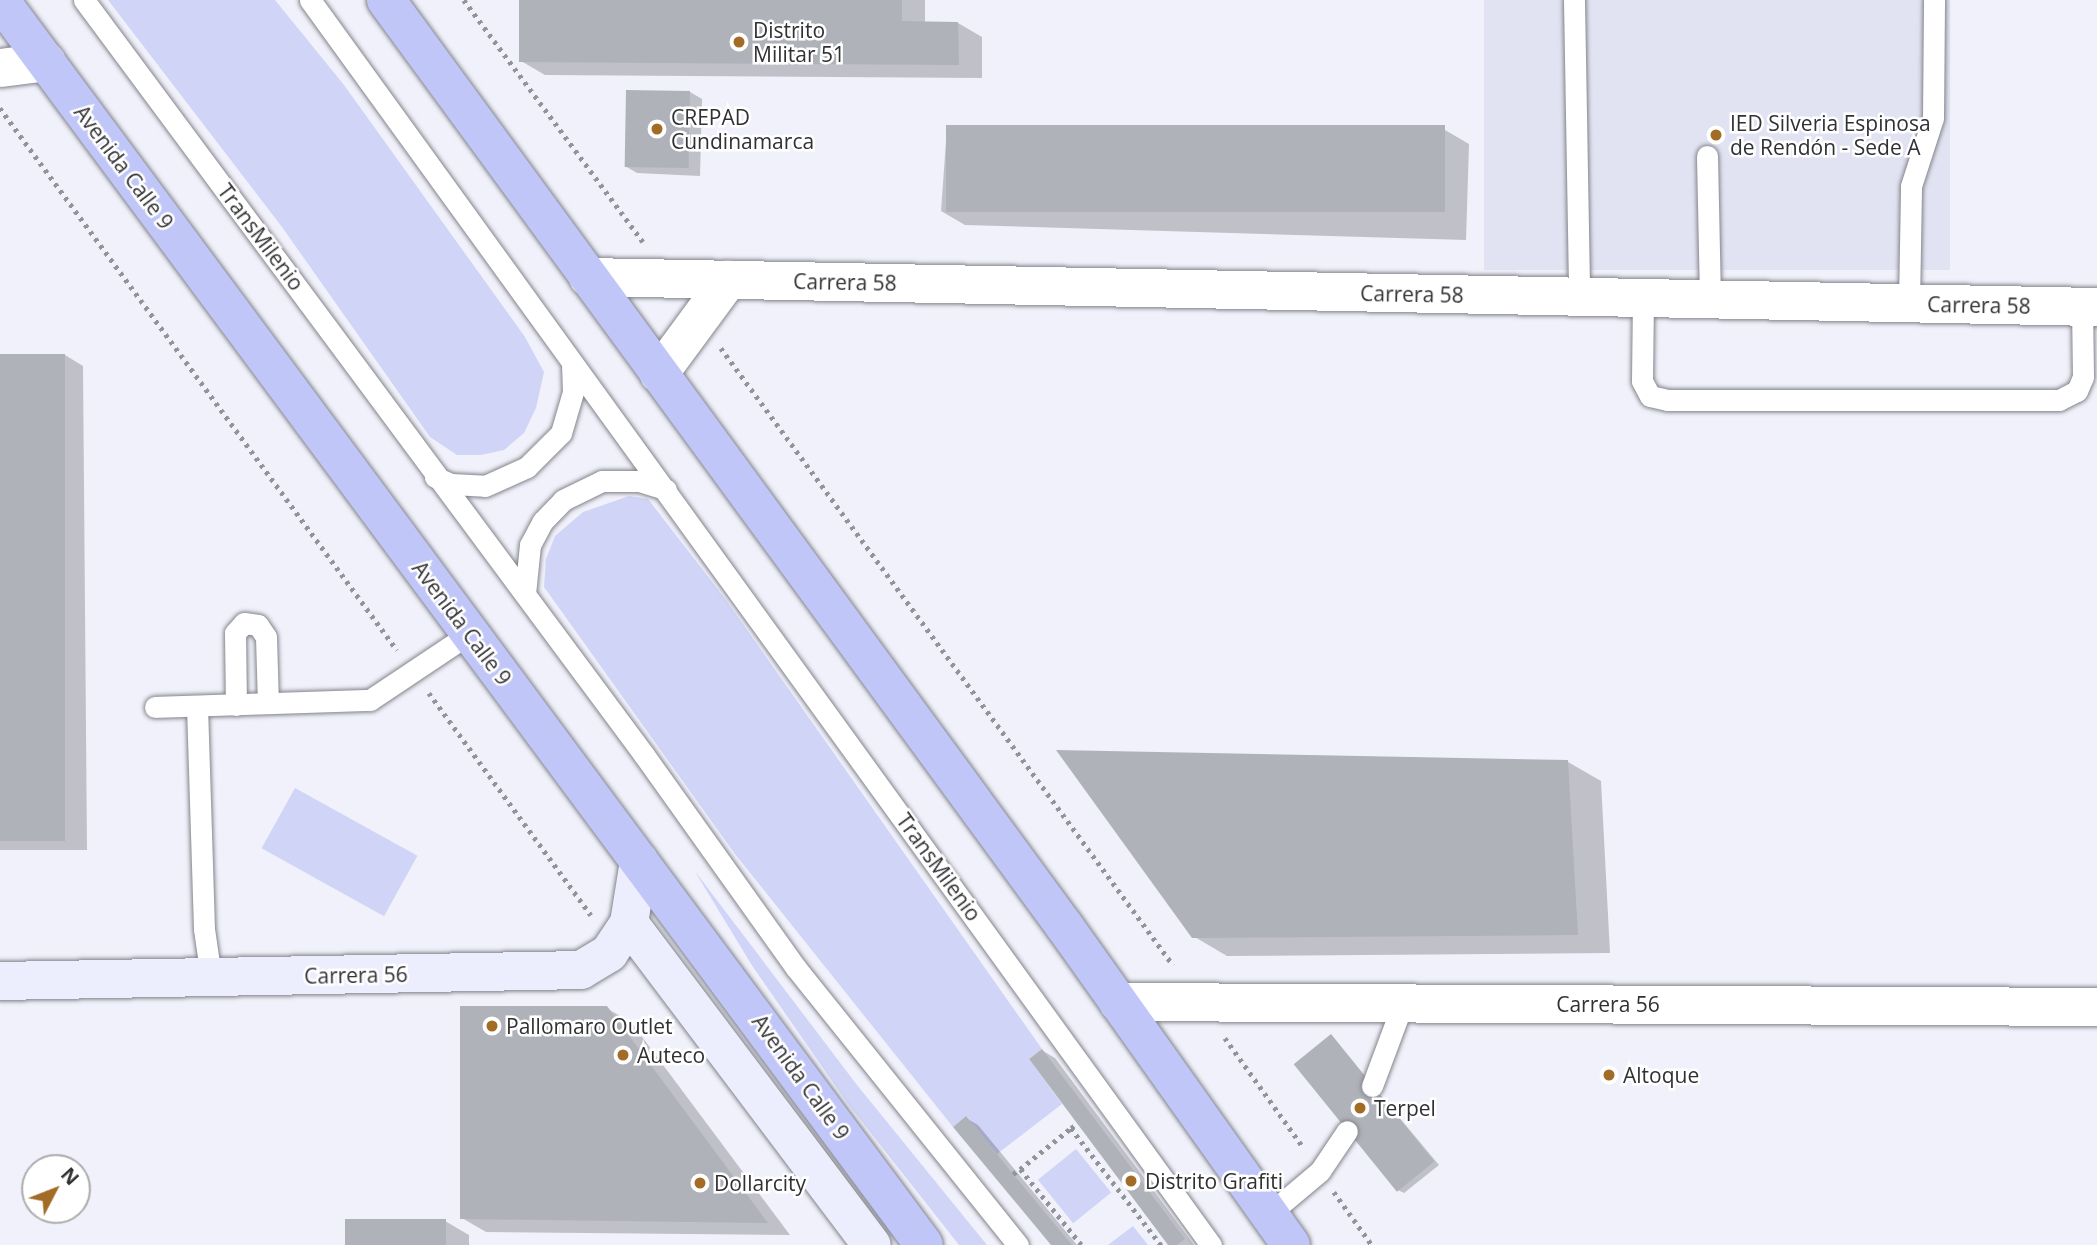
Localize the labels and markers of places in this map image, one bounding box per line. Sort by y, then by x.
place label: Distrito Militar 51 [753,17,845,67]
marker: Distrito Militar 51 [731,34,747,50]
place label: CREPAD Cundinamarca [671,104,814,154]
place label: IED Silveria Espinosa de Rendón - Sede A [1730,110,1931,160]
marker: CREPAD Cundinamarca [649,121,665,137]
marker: IED Silveria Espinosa de Rendón - Sede A [1708,127,1724,143]
place label: Pallomaro Outlet [506,1013,673,1039]
marker: Pallomaro Outlet [484,1018,500,1034]
place label: Auteco [637,1042,705,1068]
marker: Auteco [615,1047,631,1063]
place label: Altoque [1623,1062,1699,1088]
marker: Altoque [1601,1067,1617,1083]
place label: Terpel [1374,1095,1436,1121]
marker: Terpel [1352,1100,1368,1116]
place label: Distrito Grafiti [1145,1168,1283,1194]
place label: Dollarcity [714,1170,806,1196]
marker: Distrito Grafiti [1123,1173,1139,1189]
marker: Dollarcity [692,1175,708,1191]

